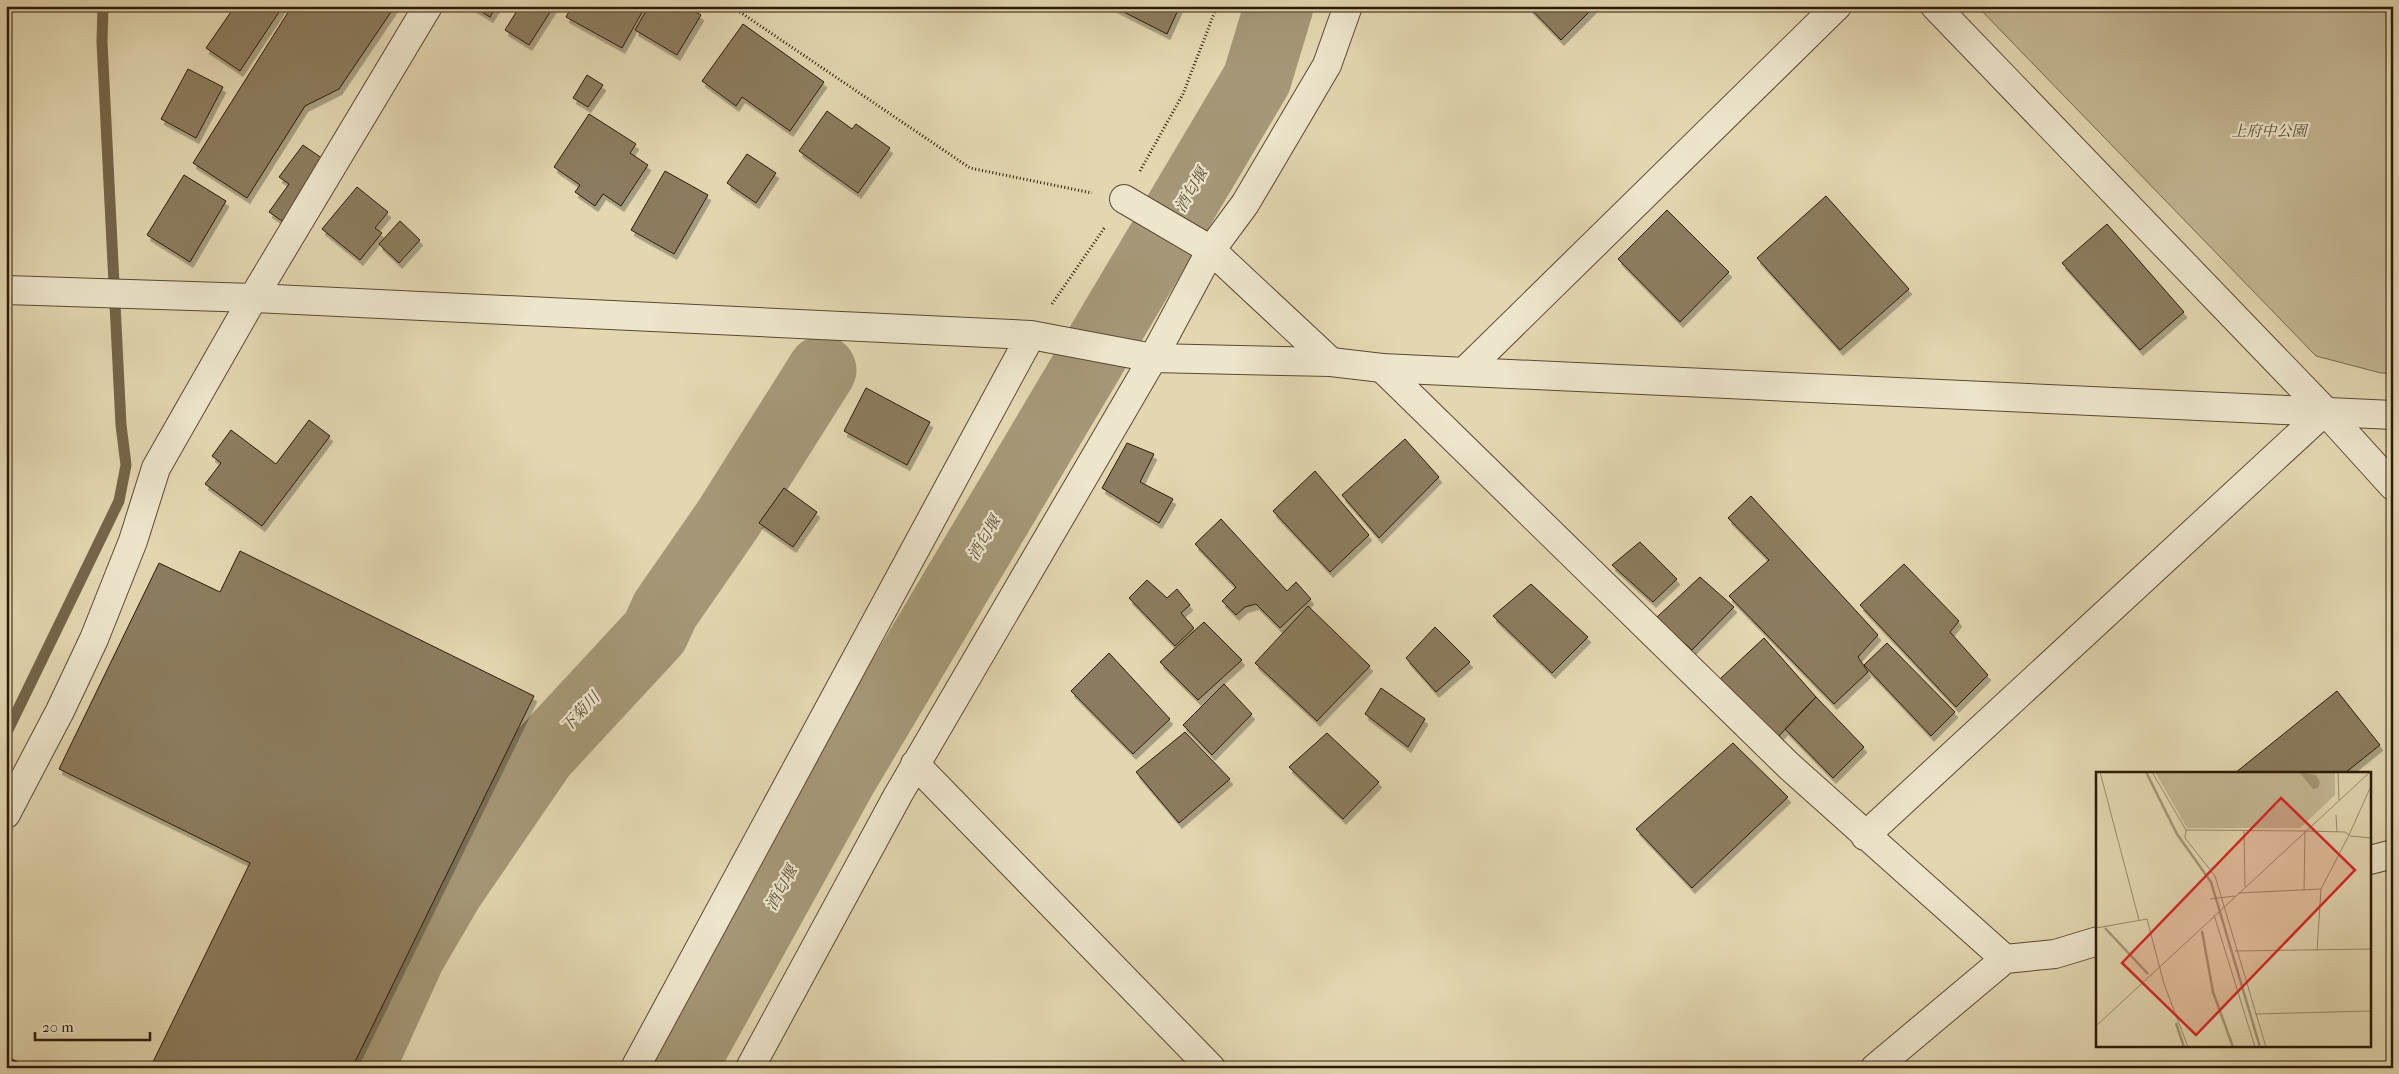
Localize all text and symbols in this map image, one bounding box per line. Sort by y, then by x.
park label: 上府中公園 [2231,122,2309,140]
water label: 酒匂堰 [1170,162,1213,215]
water label: 酒匂堰 [963,510,1006,563]
water label: 下菊川 [557,687,605,736]
inset map [2096,772,2372,1046]
water label: 酒匂堰 [761,860,802,914]
scale bar [35,1009,150,1041]
text: 20 m [42,1018,74,1036]

